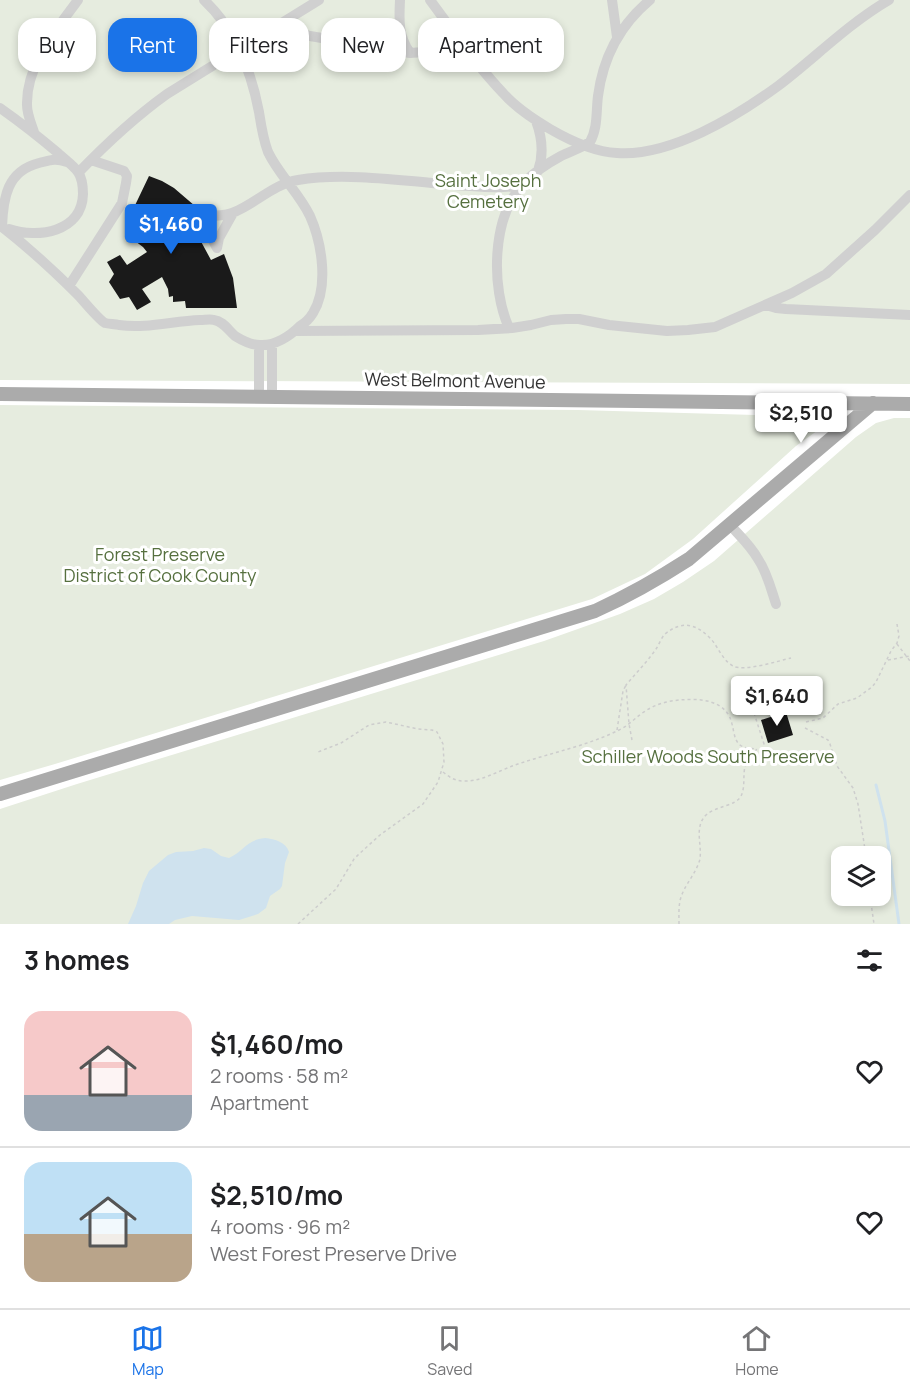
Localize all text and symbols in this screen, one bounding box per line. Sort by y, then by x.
chip: Buy [18,18,96,72]
chip: Rent [108,18,197,72]
chip: Filters [209,18,309,72]
chip: New [321,18,406,72]
chip: Apartment [418,18,564,72]
park label: Saint Joseph Cemetery [435,168,541,213]
pin: $1,460 [122,204,220,255]
text: $1,460 [139,210,203,237]
street label: West Belmont Avenue [364,366,546,394]
pin: $2,510 [752,393,850,444]
text: $2,510 [769,399,833,426]
park label: Forest Preserve District of Cook County [63,542,257,587]
pin: $1,640 [728,676,826,727]
text: $1,640 [745,682,809,709]
park label: Schiller Woods South Preserve [581,744,835,768]
map controls [831,846,891,906]
button: layers [831,846,891,906]
text: 3 homes [24,942,130,978]
icon: filters [853,944,886,977]
text: $1,460/mo [210,1026,343,1062]
icon: home [72,1035,144,1107]
icon: heart [853,1055,886,1088]
text: 2 rooms · 58 m² [210,1062,348,1089]
text: Apartment [210,1089,309,1116]
text: $2,510/mo [210,1177,343,1213]
icon: home [72,1186,144,1258]
icon: heart [853,1206,886,1239]
text: 4 rooms · 96 m² [210,1213,350,1240]
text: West Forest Preserve Drive [210,1240,457,1267]
tab: Map [131,1322,164,1380]
tab: Saved [427,1322,472,1380]
tab: Home [735,1322,779,1380]

